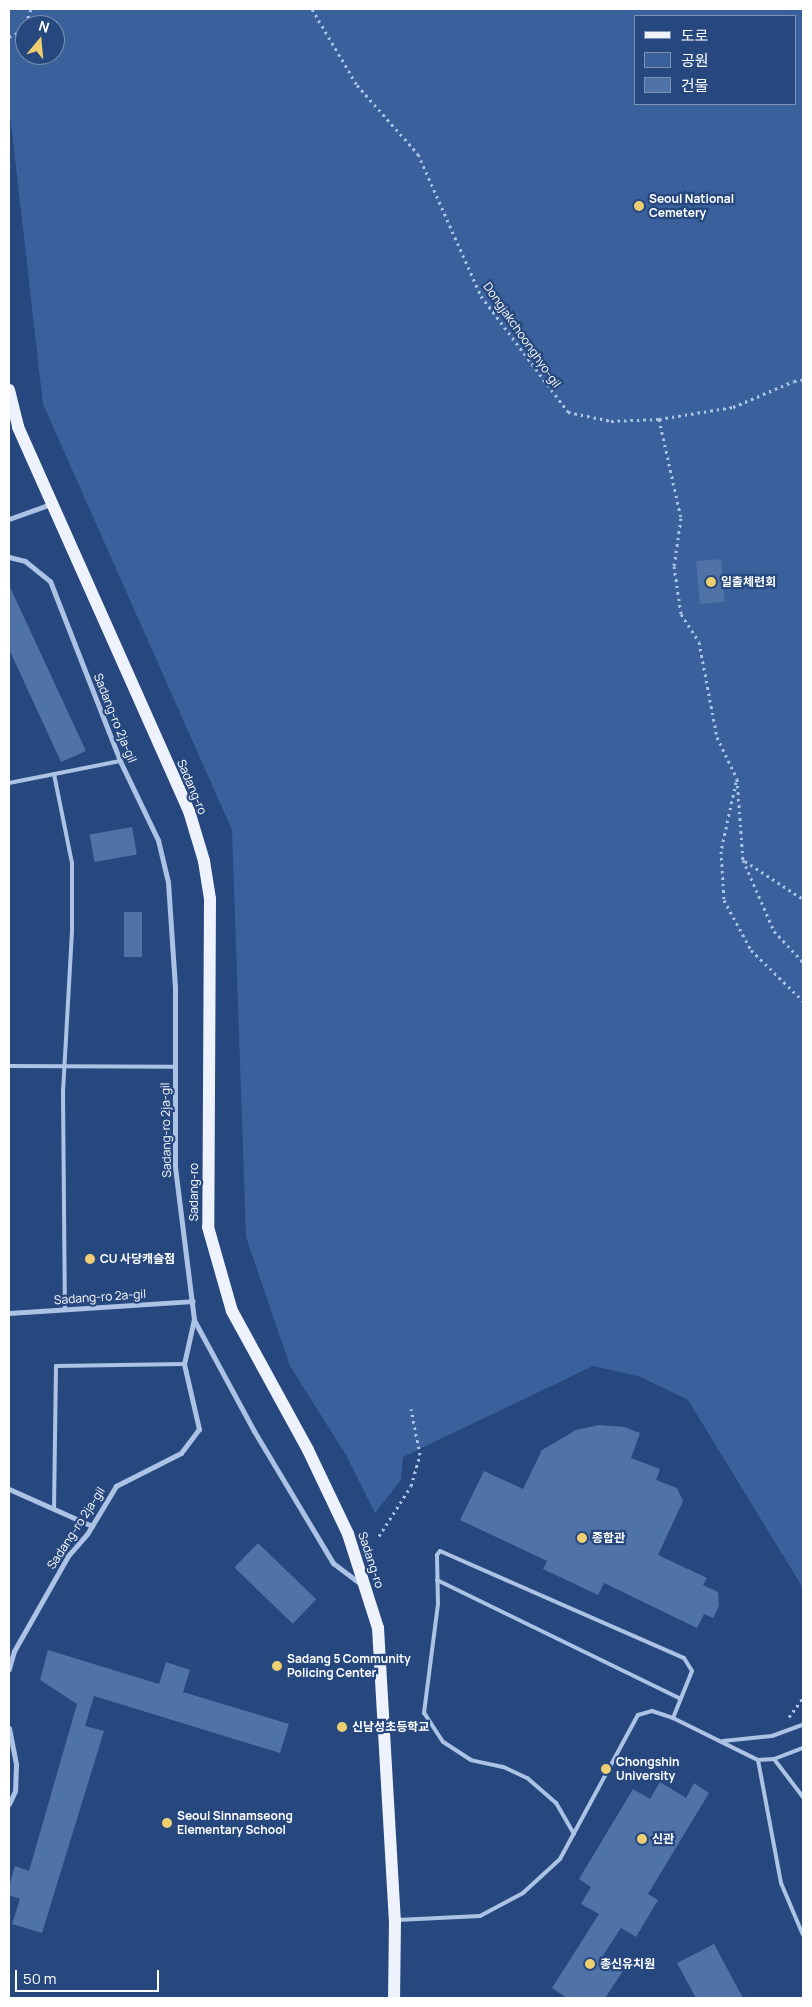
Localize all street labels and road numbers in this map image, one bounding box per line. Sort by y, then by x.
street label: Dongjakchoonghyo-gil [480,280,564,390]
street label: Sadang-ro 2ja-gil [91,671,139,765]
street label: Sadang-ro [174,757,210,817]
street label: Sadang-ro 2ja-gil [158,1082,174,1178]
street label: Sadang-ro [187,1163,201,1221]
street label: Sadang-ro 2a-gil [54,1287,146,1307]
street label: Sadang-ro 2ja-gil [44,1484,108,1572]
street label: Sadang-ro [355,1530,387,1590]

